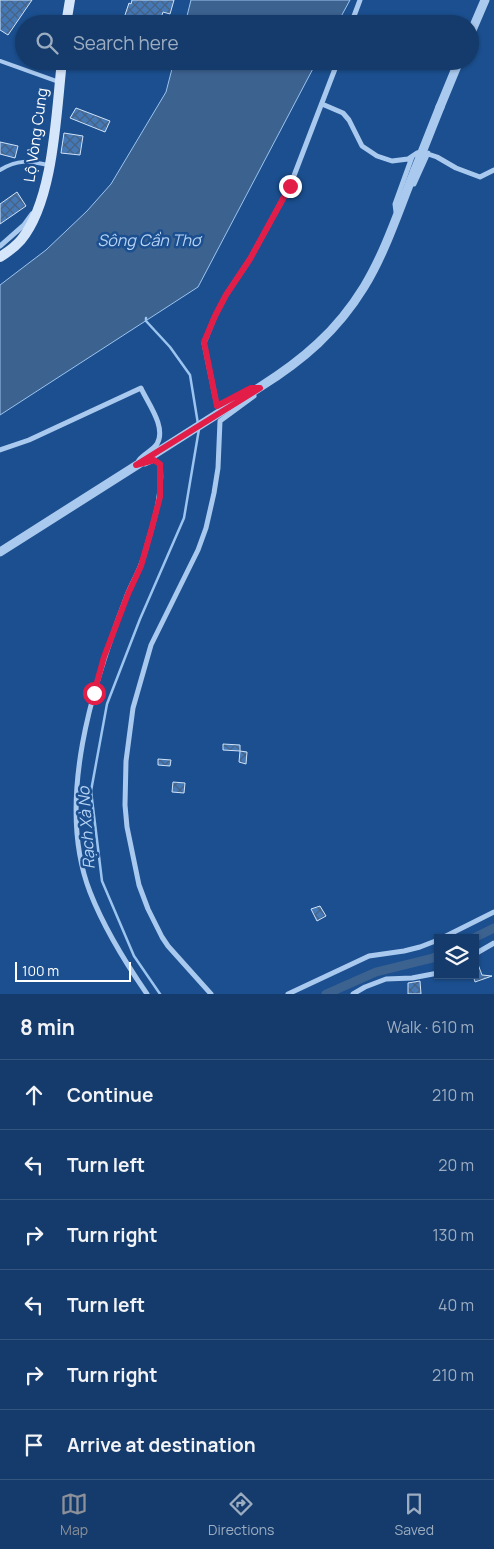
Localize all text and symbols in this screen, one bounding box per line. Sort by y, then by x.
search box [15,15,479,70]
icon: search [33,29,61,57]
text: Search here [73,30,179,56]
street label: Lộ Vòng Cung [19,87,52,183]
route end [279,175,302,198]
water label: Sông Cần Thơ [97,229,203,251]
route start [83,682,106,705]
water label: Rạch Xà No [72,784,100,870]
map controls [434,934,479,979]
button: layers [434,934,479,979]
scale bar [15,959,131,982]
text: 100 m [22,961,59,980]
text: 8 min [20,1013,75,1041]
text: Walk · 610 m [387,1016,474,1038]
icon: ahead [20,1081,48,1109]
text: Continue [67,1082,153,1108]
text: 210 m [432,1084,474,1106]
icon: left [20,1151,48,1179]
text: Turn left [67,1152,145,1178]
text: 20 m [438,1154,474,1176]
icon: right [20,1221,48,1249]
text: Turn right [67,1222,157,1248]
text: 130 m [432,1224,474,1246]
icon: left [20,1291,48,1319]
text: Turn left [67,1292,145,1318]
text: 40 m [438,1294,474,1316]
icon: right [20,1361,48,1389]
text: Turn right [67,1362,157,1388]
text: 210 m [432,1364,474,1386]
icon: arrive [20,1431,48,1459]
text: Arrive at destination [67,1432,256,1458]
tab: Map [60,1490,88,1539]
tab: Directions [208,1490,274,1539]
tab: Saved [395,1490,434,1539]

